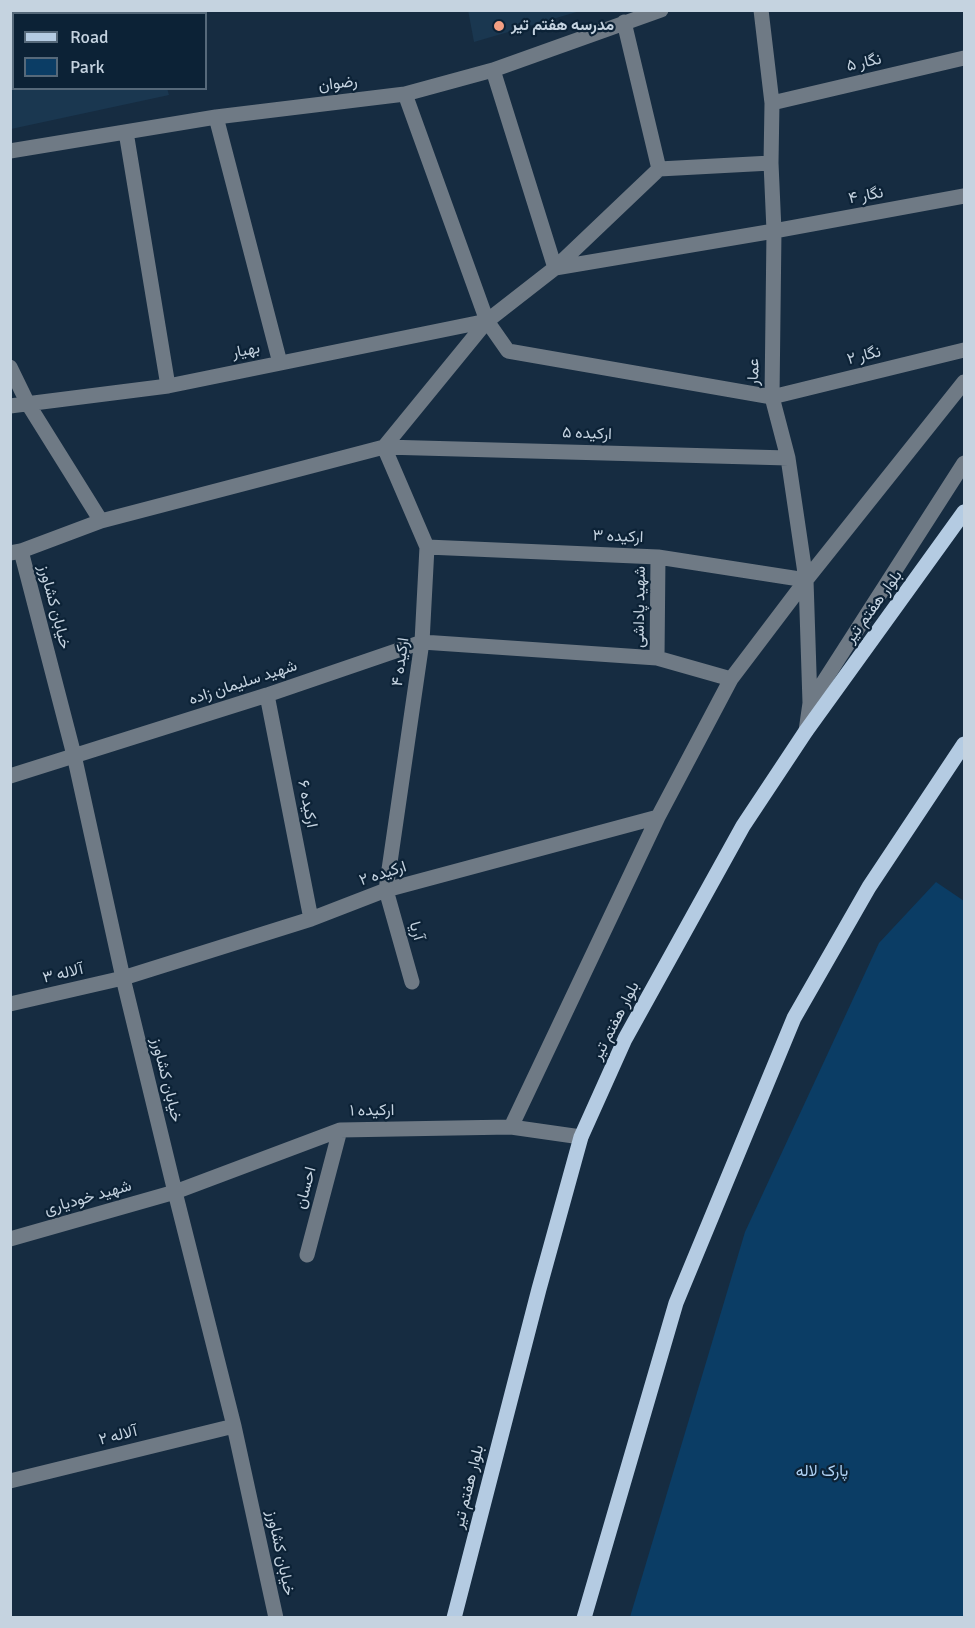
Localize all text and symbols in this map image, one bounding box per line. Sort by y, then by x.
legend [12,12,207,90]
place label: مدرسه هفتم تیر [511,16,614,36]
marker: مدرسه هفتم تیر [492,19,506,33]
text: Road [70,26,109,48]
street label: نگار ۵ [845,50,883,76]
text: Park [70,56,105,78]
street label: رضوان [317,72,359,96]
street label: نگار ۴ [847,183,885,209]
street label: بهیار [230,339,262,363]
street label: نگار ۲ [845,343,883,369]
street label: عمار [744,358,764,386]
street label: ارکیده ۵ [562,424,612,444]
street label: ارکیده ۳ [592,527,644,547]
street label: خیابان کشاورز [34,563,74,651]
street label: شهید پاداشی [630,566,650,648]
street label: بلوار هفتم تیر [841,567,907,647]
street label: ارکیده ۴ [388,636,414,688]
street label: شهید سلیمان زاده [186,656,300,710]
street label: ارکیده ۶ [293,779,321,829]
street label: ارکیده ۲ [357,857,409,891]
street label: آریا [404,920,428,942]
street label: آلاله ۳ [41,960,85,988]
street label: بلوار هفتم تیر [588,979,644,1063]
street label: خیابان کشاورز [146,1036,186,1124]
street label: ارکیده ۱ [349,1101,395,1121]
street label: احسان [291,1165,321,1211]
street label: شهید خودیاری [42,1176,134,1220]
street label: آلاله ۲ [97,1422,139,1450]
street label: بلوار هفتم تیر [449,1443,489,1531]
park label: پارک لاله [796,1462,848,1482]
street label: خیابان کشاورز [262,1509,298,1597]

